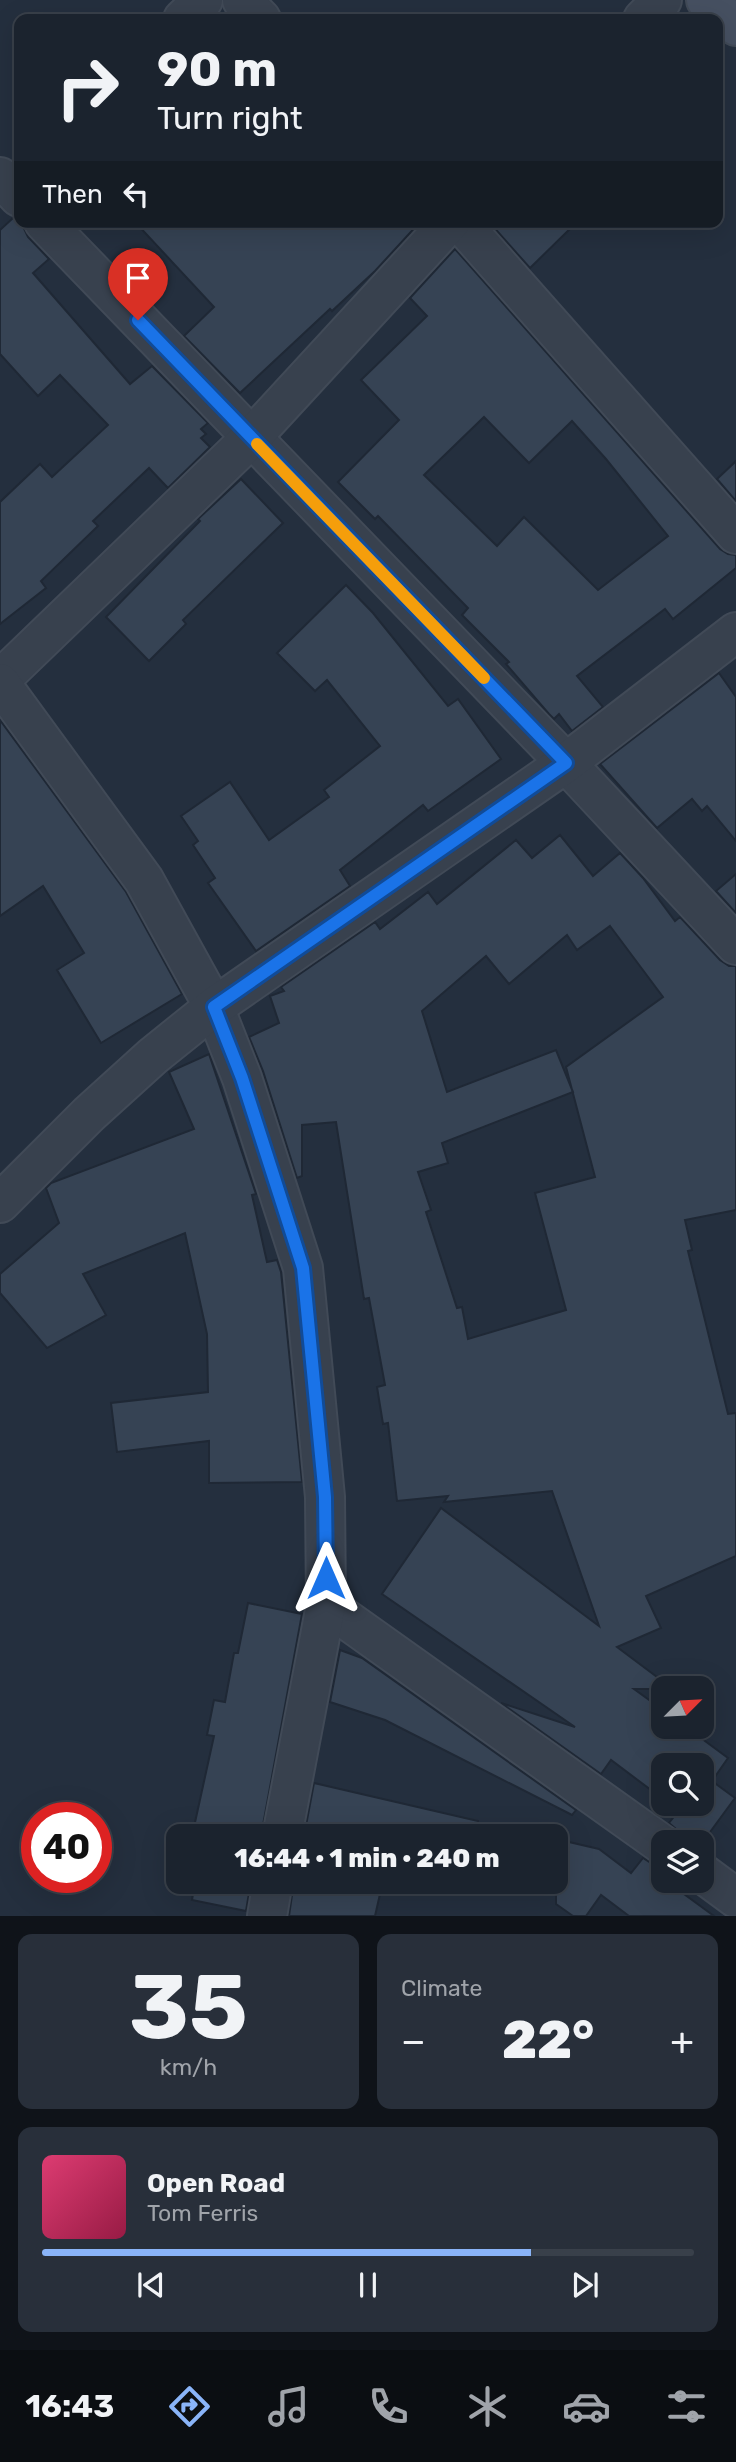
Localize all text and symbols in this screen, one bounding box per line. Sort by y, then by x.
text: 90 m [157,40,277,98]
icon: right [42,42,133,133]
text: Turn right [157,99,302,137]
icon: left [117,175,155,213]
text: Then [42,179,103,210]
pin [108,248,168,320]
icon: arrive [119,259,157,297]
position arrow [289,1541,363,1615]
north arrow [651,1676,714,1740]
map controls [651,1676,714,1893]
button: search [651,1753,714,1816]
speed limit sign: 40 [21,1802,112,1893]
button: layers [651,1830,714,1893]
text: 16:44 · 1 min · 240 m [234,1843,500,1874]
text: 35 [129,1953,248,2061]
text: Climate [401,1974,482,2002]
text: 22° [502,2009,594,2071]
text: − [401,2018,426,2064]
text: + [670,2018,694,2064]
text: km/h [160,2053,217,2081]
text: Open Road [147,2168,285,2199]
text: Tom Ferris [147,2199,258,2227]
icon: previous [132,2266,170,2304]
icon: pause [349,2266,387,2304]
icon: next [566,2266,604,2304]
icon: directions [165,2382,214,2431]
icon: music [264,2382,313,2431]
icon: phone [364,2382,413,2431]
icon: climate [463,2382,512,2431]
icon: car [562,2382,611,2431]
icon: filters [662,2382,711,2431]
text: 16:43 [25,2387,114,2425]

